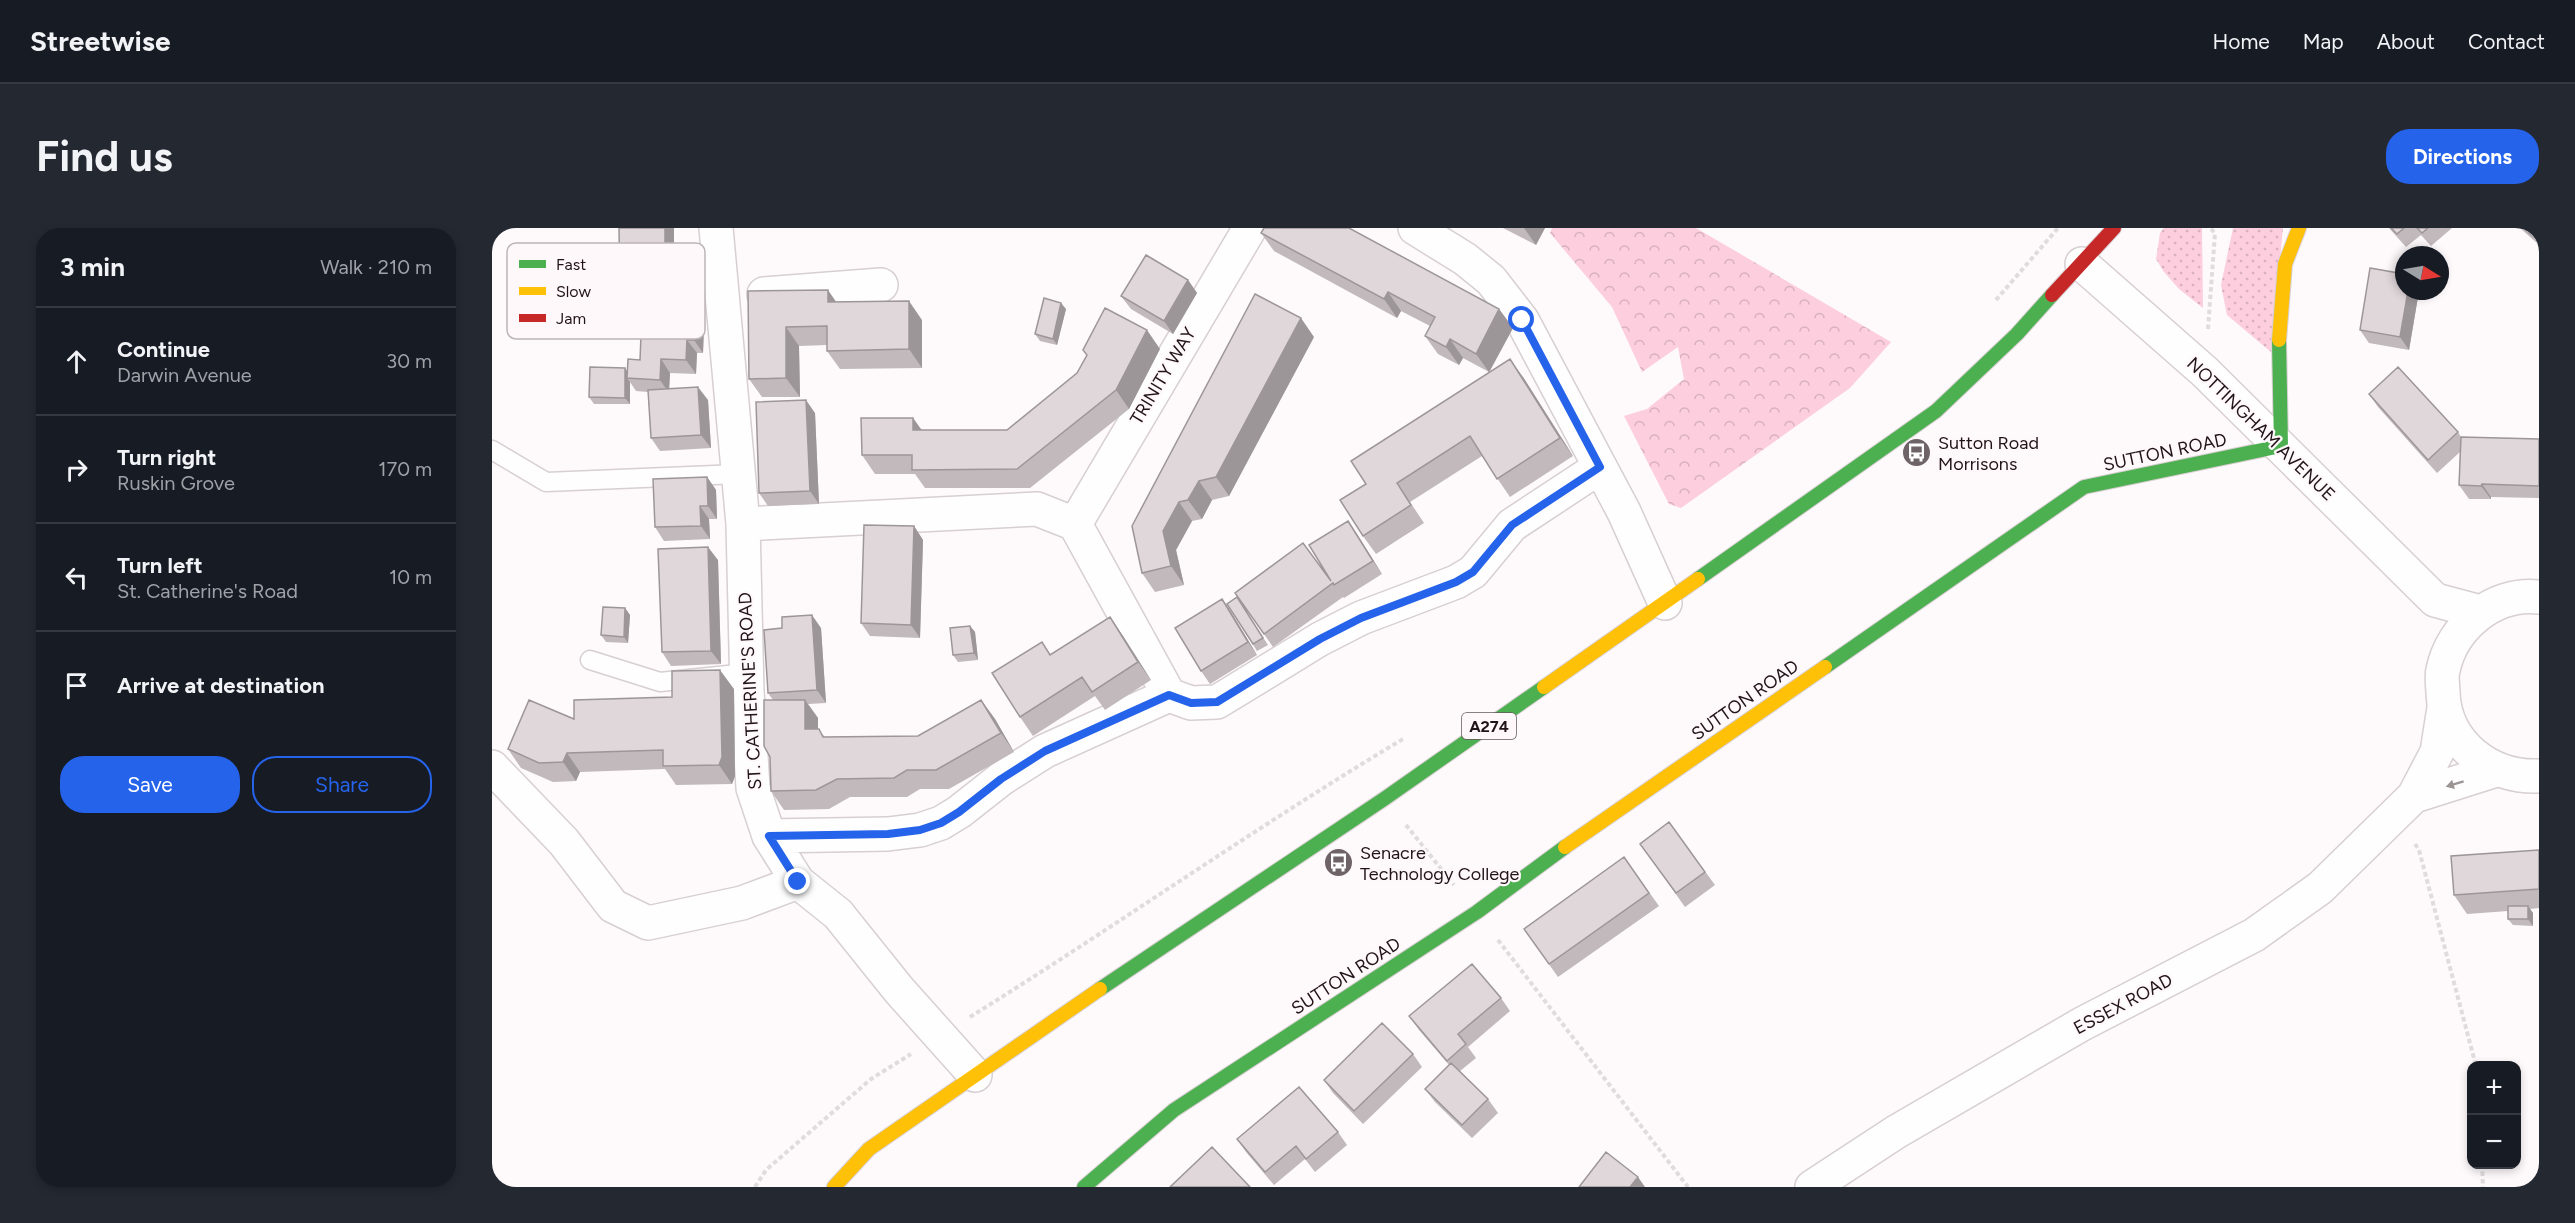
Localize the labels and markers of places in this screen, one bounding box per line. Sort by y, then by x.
place label: Sutton Road Morrisons [1938,432,2039,475]
bus stop icon: Sutton Road Morrisons [1901,437,1933,469]
place label: Senacre Technology College [1360,842,1520,885]
bus stop icon: Senacre Technology College [1323,847,1355,879]

